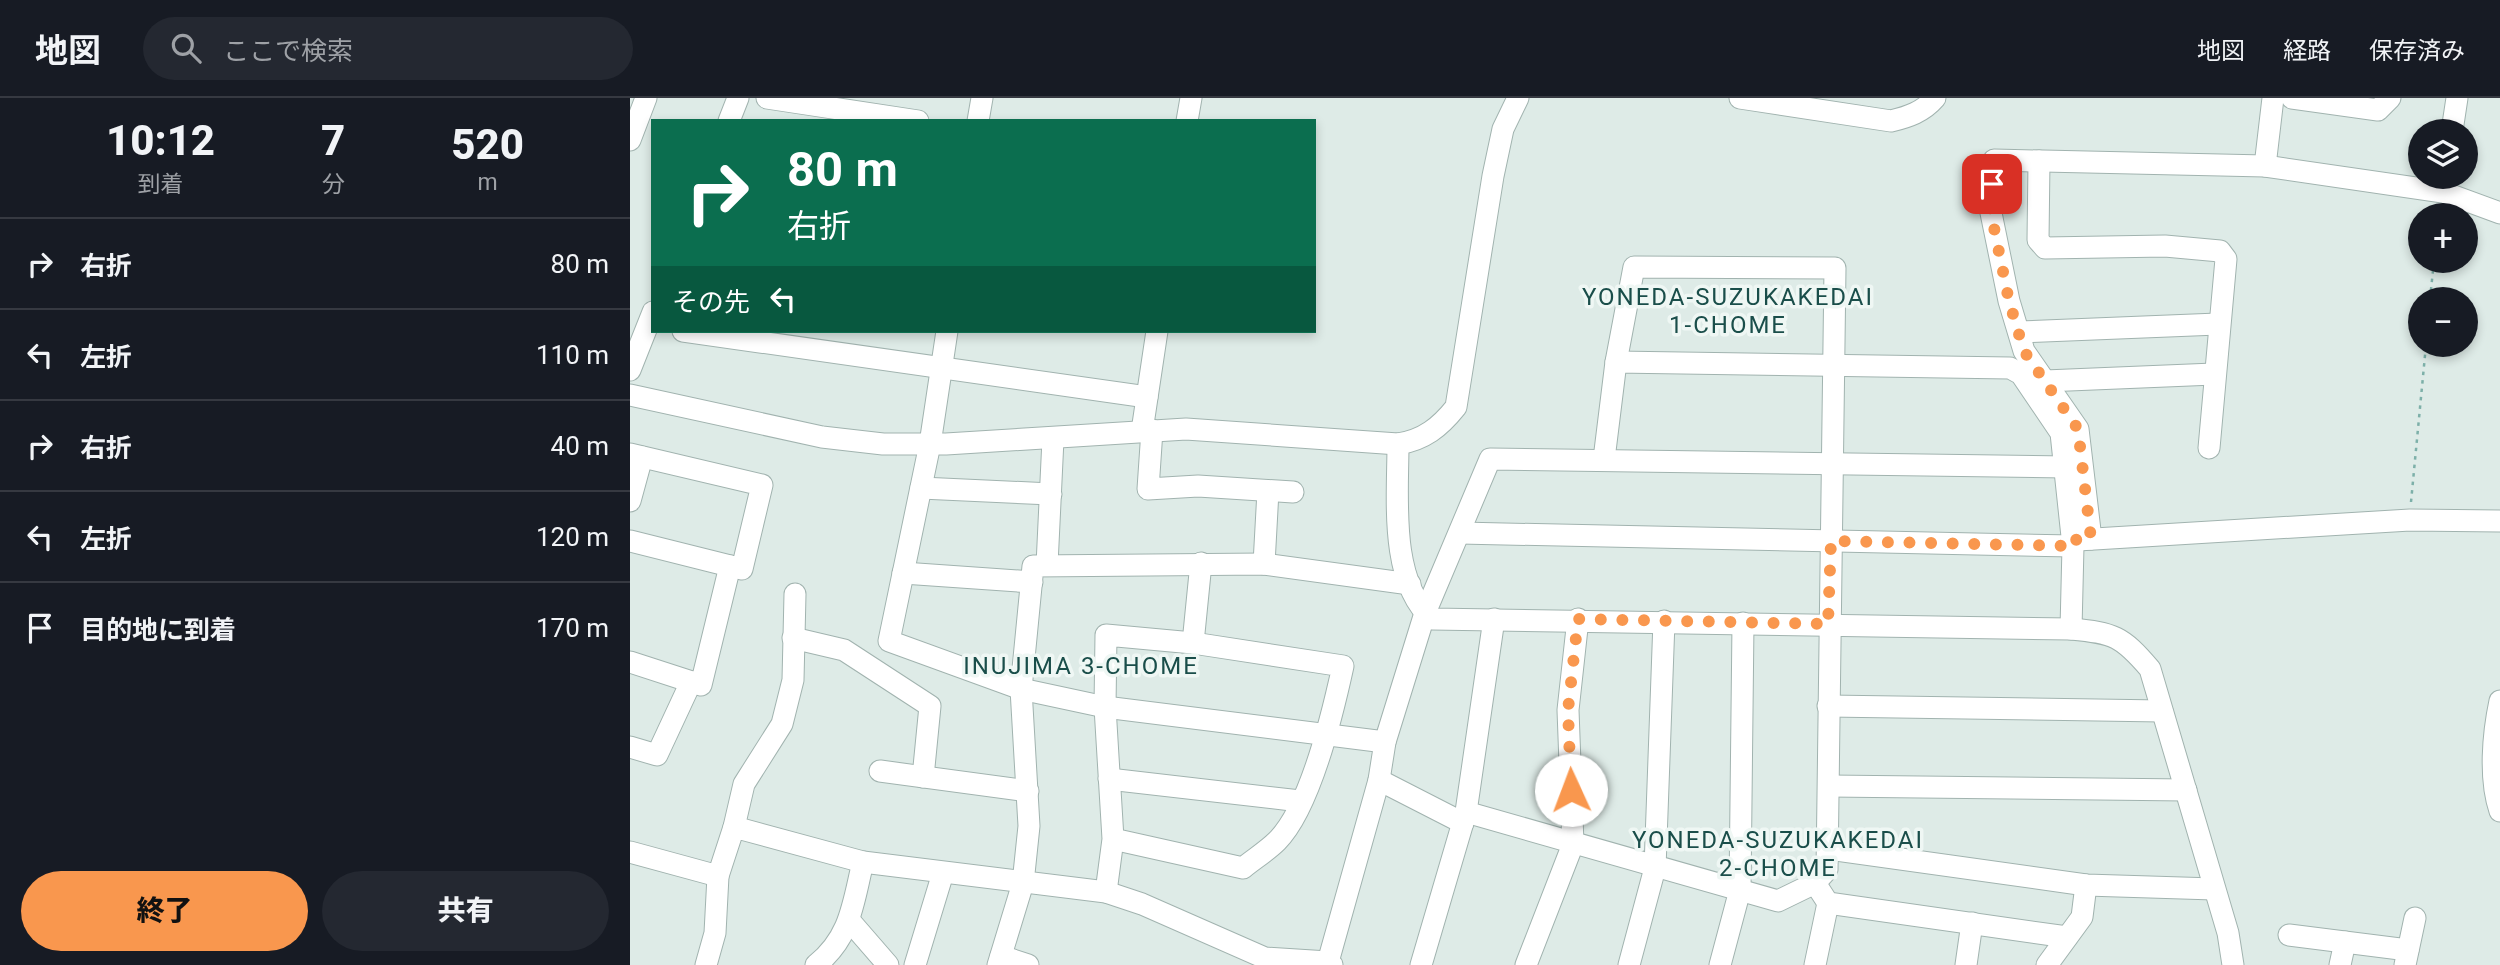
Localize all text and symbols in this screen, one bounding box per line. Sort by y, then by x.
search box [143,17,633,80]
icon: search [167,29,205,67]
text: 地図 [35,31,101,70]
text: ここで検索 [223,36,353,66]
text: 地図 [2197,37,2245,65]
text: 経路 [2283,37,2331,65]
text: 保存済み [2369,37,2465,65]
text: 10:12 [106,116,215,165]
text: 7 [321,116,345,165]
map controls [2408,119,2478,357]
button: layers [2408,119,2478,189]
text: 520 [451,120,524,169]
text: 80 m [787,141,898,198]
icon: right [672,147,763,238]
pin [1962,154,2022,214]
icon: arrive [1973,165,2011,203]
text: m [478,169,498,196]
text: 到着 [138,171,184,198]
text: 分 [322,171,345,198]
button: + [2408,203,2478,273]
text: 右折 [787,207,851,245]
icon: right [21,245,59,283]
text: 80 m [551,249,609,279]
text: 右折 [80,251,132,281]
icon: left [764,280,802,318]
district label: YONEDA-SUZUKAKEDAI 1-CHOME [1582,283,1874,339]
text: その先 [672,287,750,317]
button: − [2408,287,2478,357]
icon: left [21,336,59,374]
text: 110 m [536,340,609,370]
text: 左折 [80,342,132,372]
icon: right [21,427,59,465]
text: 40 m [551,431,609,461]
text: 右折 [80,433,132,463]
icon: left [21,518,59,556]
text: 120 m [536,522,609,552]
text: 左折 [80,524,132,554]
icon: arrive [21,609,59,647]
text: 170 m [536,613,609,643]
text: 目的地に到着 [80,615,236,645]
district label: INUJIMA 3-CHOME [963,652,1199,680]
position arrow [1534,753,1608,827]
district label: YONEDA-SUZUKAKEDAI 2-CHOME [1632,826,1924,882]
button: 終了 [21,871,308,951]
button: 共有 [322,871,609,951]

